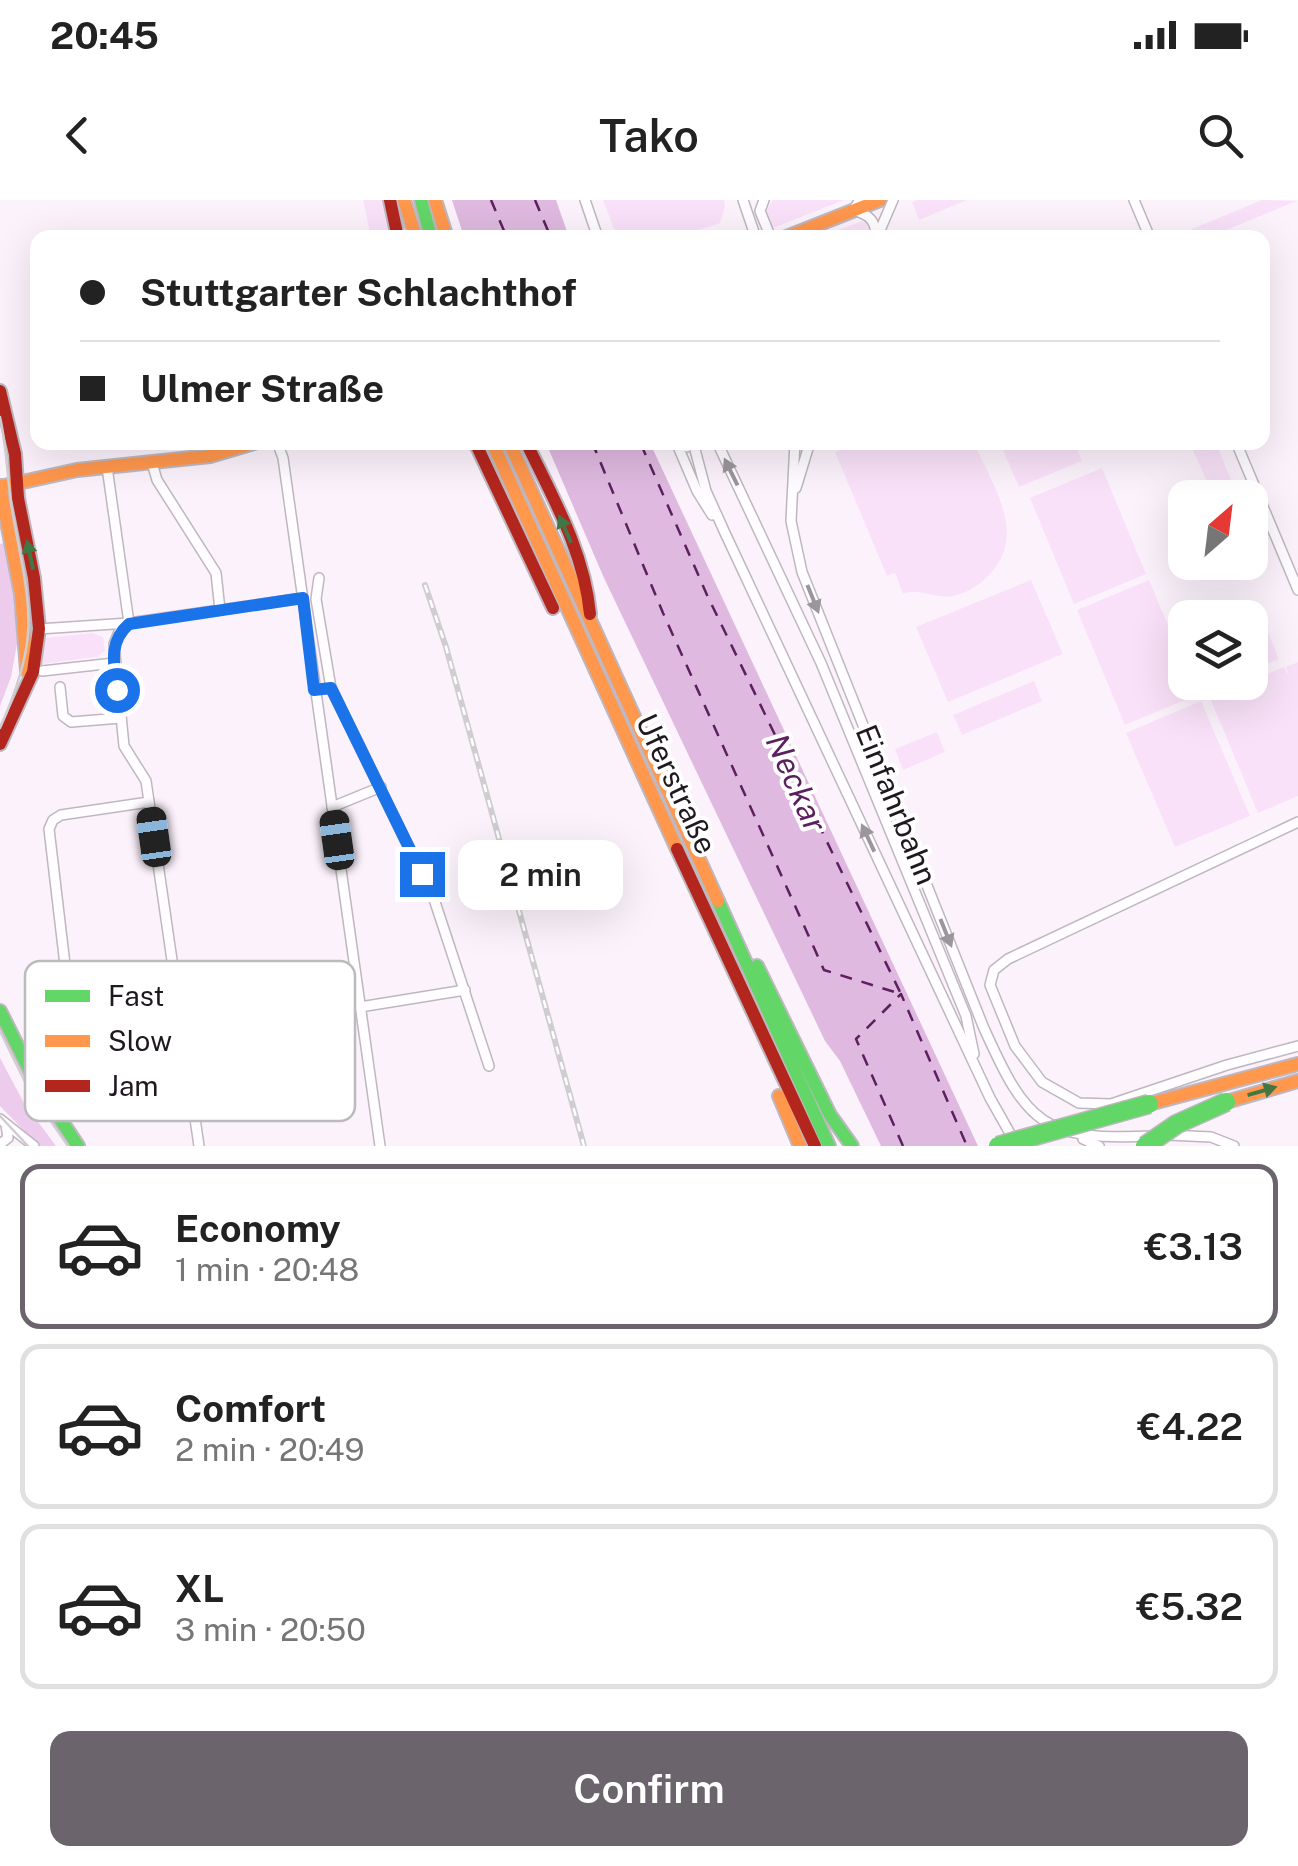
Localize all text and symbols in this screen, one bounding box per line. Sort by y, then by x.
text: 20:45 [50,13,159,58]
icon: back [50,108,105,163]
icon: search [1193,108,1248,163]
text: Tako [599,109,699,162]
text: Stuttgarter Schlachthof [140,270,577,315]
text: Ulmer Straße [140,366,384,411]
one-way arrow [722,457,739,486]
north arrow [1168,480,1268,580]
map controls [1168,480,1268,700]
one-way arrow [557,514,573,544]
one-way arrow [21,539,37,570]
one-way arrow [805,584,821,614]
button: layers [1168,600,1268,700]
route start [95,668,140,713]
street label: Uferstraße [629,708,725,859]
street label: Einfahrbahn [849,719,945,890]
water label: Neckar [759,728,835,838]
car [135,805,173,869]
car [318,808,356,872]
one-way arrow [859,823,876,852]
callout: 2 min [457,839,622,909]
route end [400,852,445,897]
text: 2 min [499,856,582,893]
one-way arrow [939,918,955,948]
legend [25,961,355,1121]
text: Fast [108,979,164,1012]
text: Slow [108,1024,172,1057]
text: Jam [108,1069,159,1102]
one-way arrow [1247,1083,1277,1098]
icon: car [55,1202,145,1292]
text: Economy [175,1206,341,1251]
text: €3.13 [1144,1224,1243,1269]
text: 1 min · 20:48 [175,1251,359,1288]
icon: car [55,1382,145,1472]
text: Comfort [175,1386,326,1431]
text: €4.22 [1138,1404,1243,1449]
text: 2 min · 20:49 [175,1431,365,1468]
icon: car [55,1562,145,1652]
text: XL [175,1566,224,1611]
text: €5.32 [1136,1584,1243,1629]
text: 3 min · 20:50 [175,1611,366,1648]
button: Confirm [50,1731,1248,1846]

